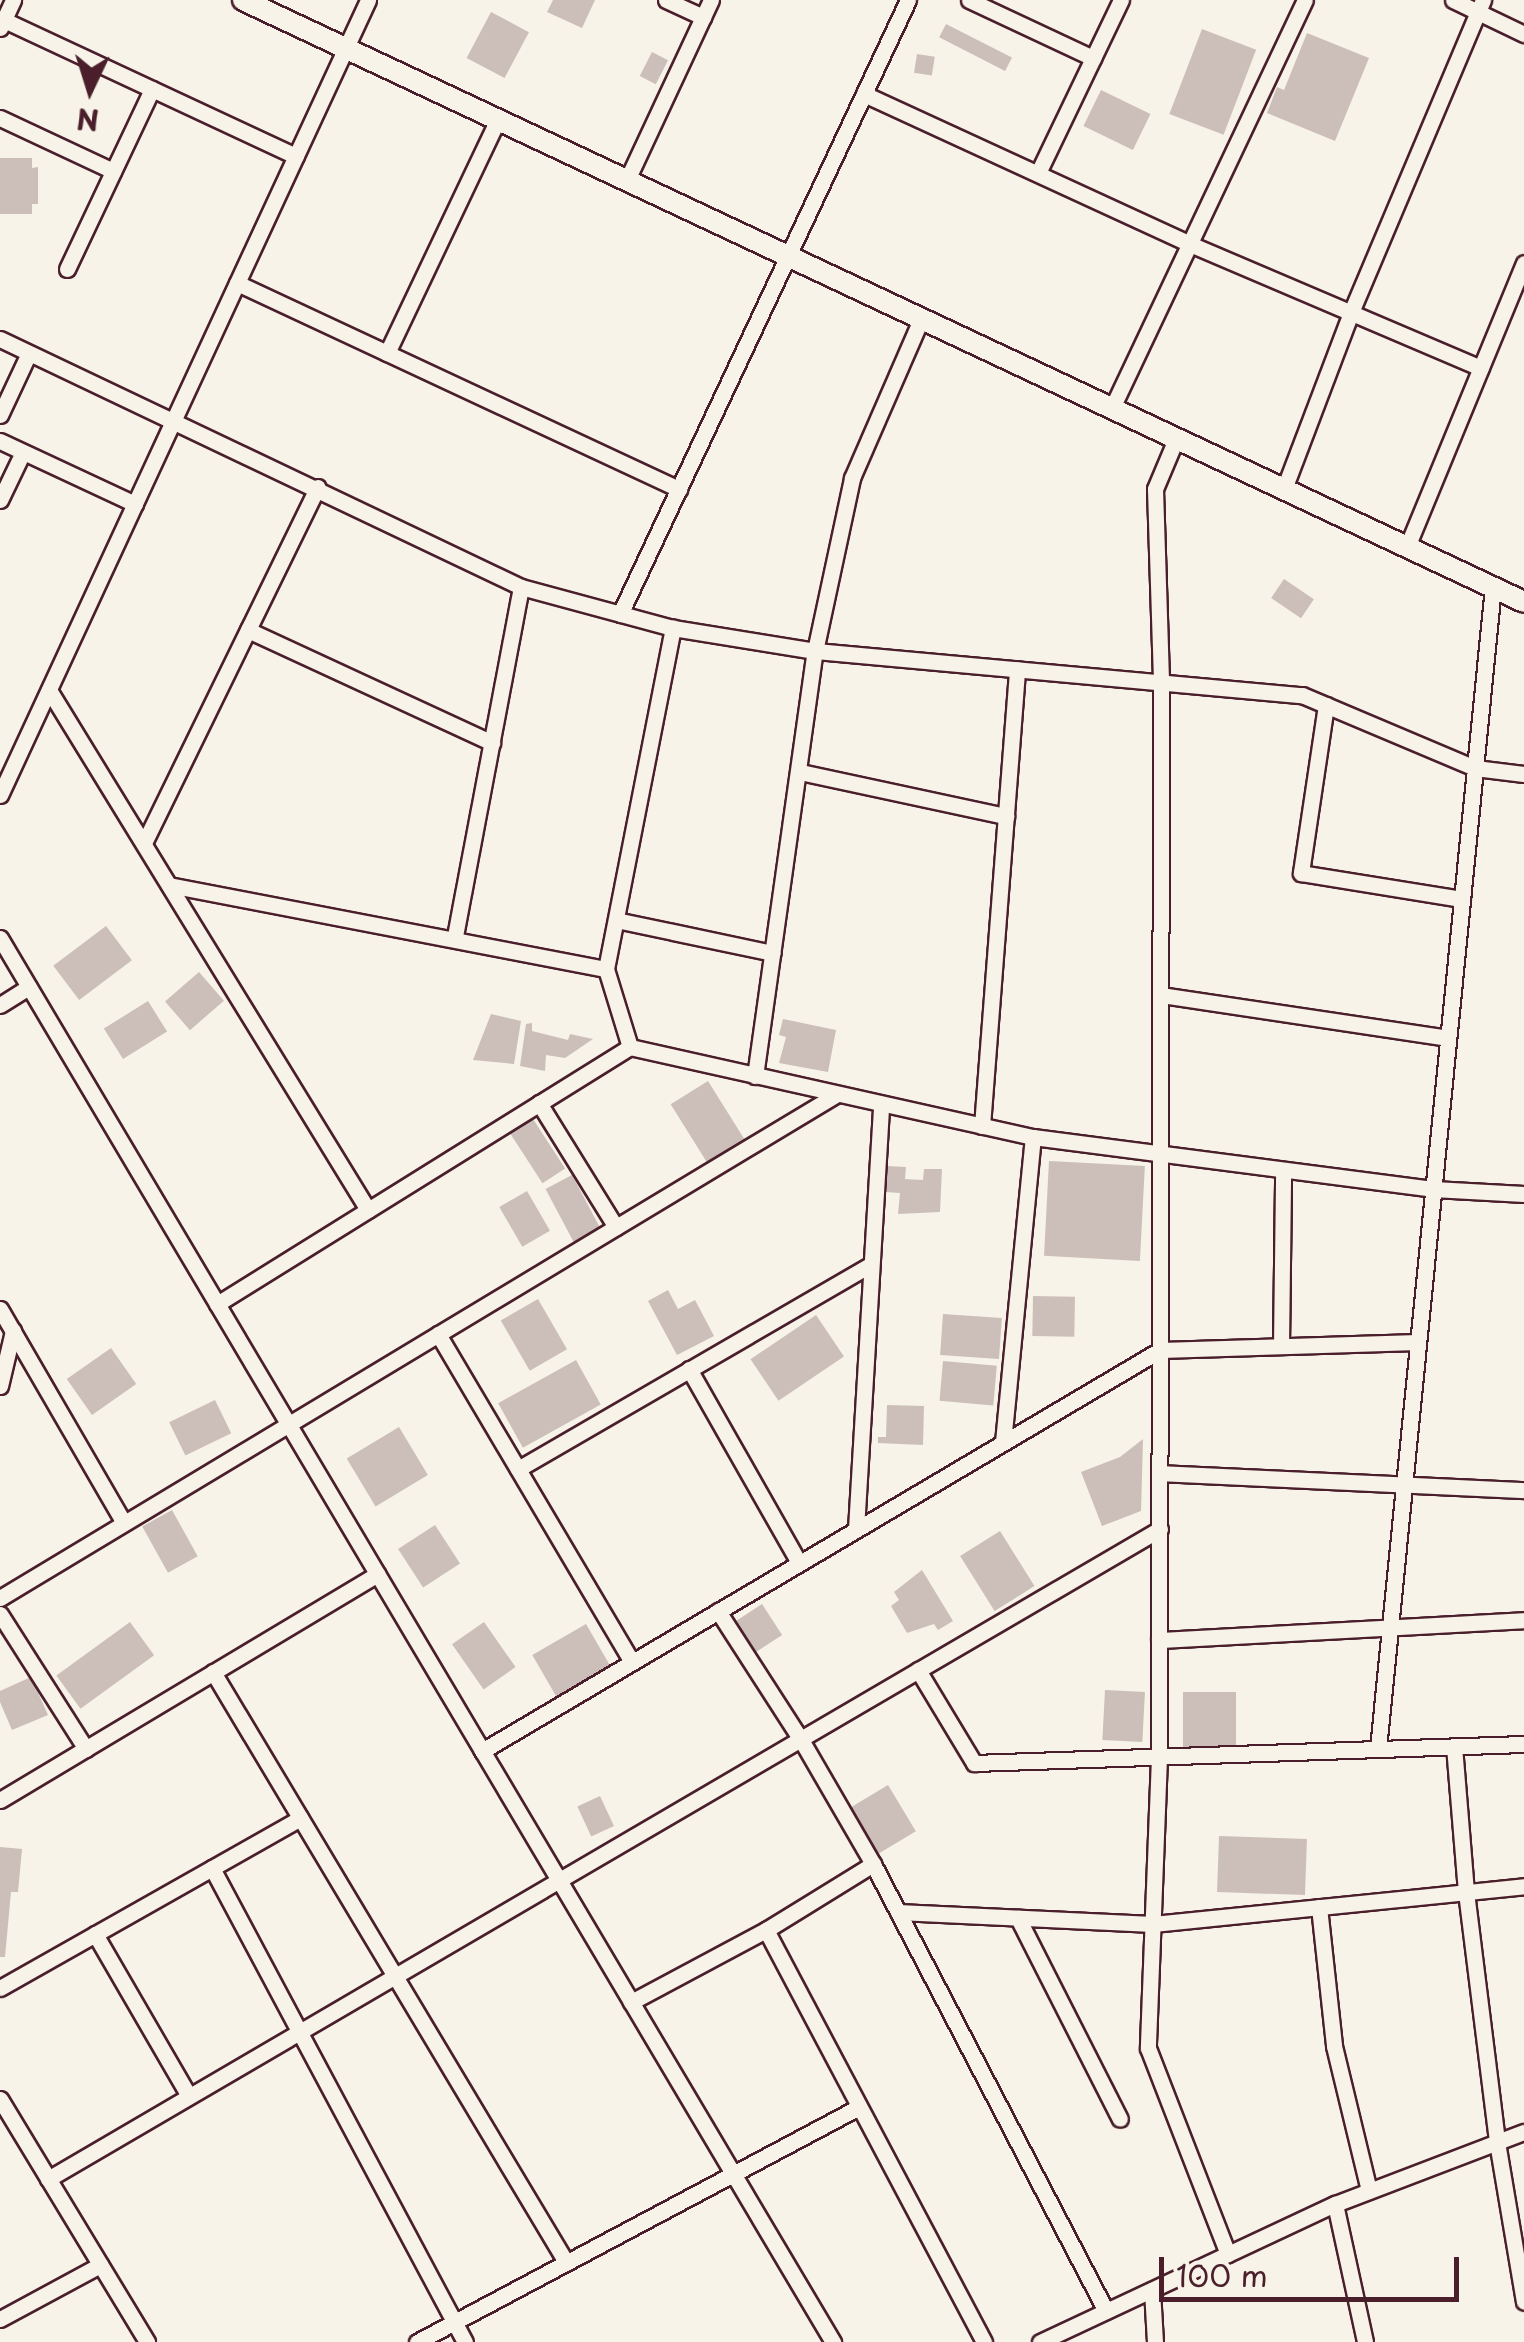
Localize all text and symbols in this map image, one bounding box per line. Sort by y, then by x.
north arrow [40,40,140,140]
text: N [75,98,100,143]
scale bar [1164,2237,1464,2299]
text: 100 m [1176,2252,1268,2297]

